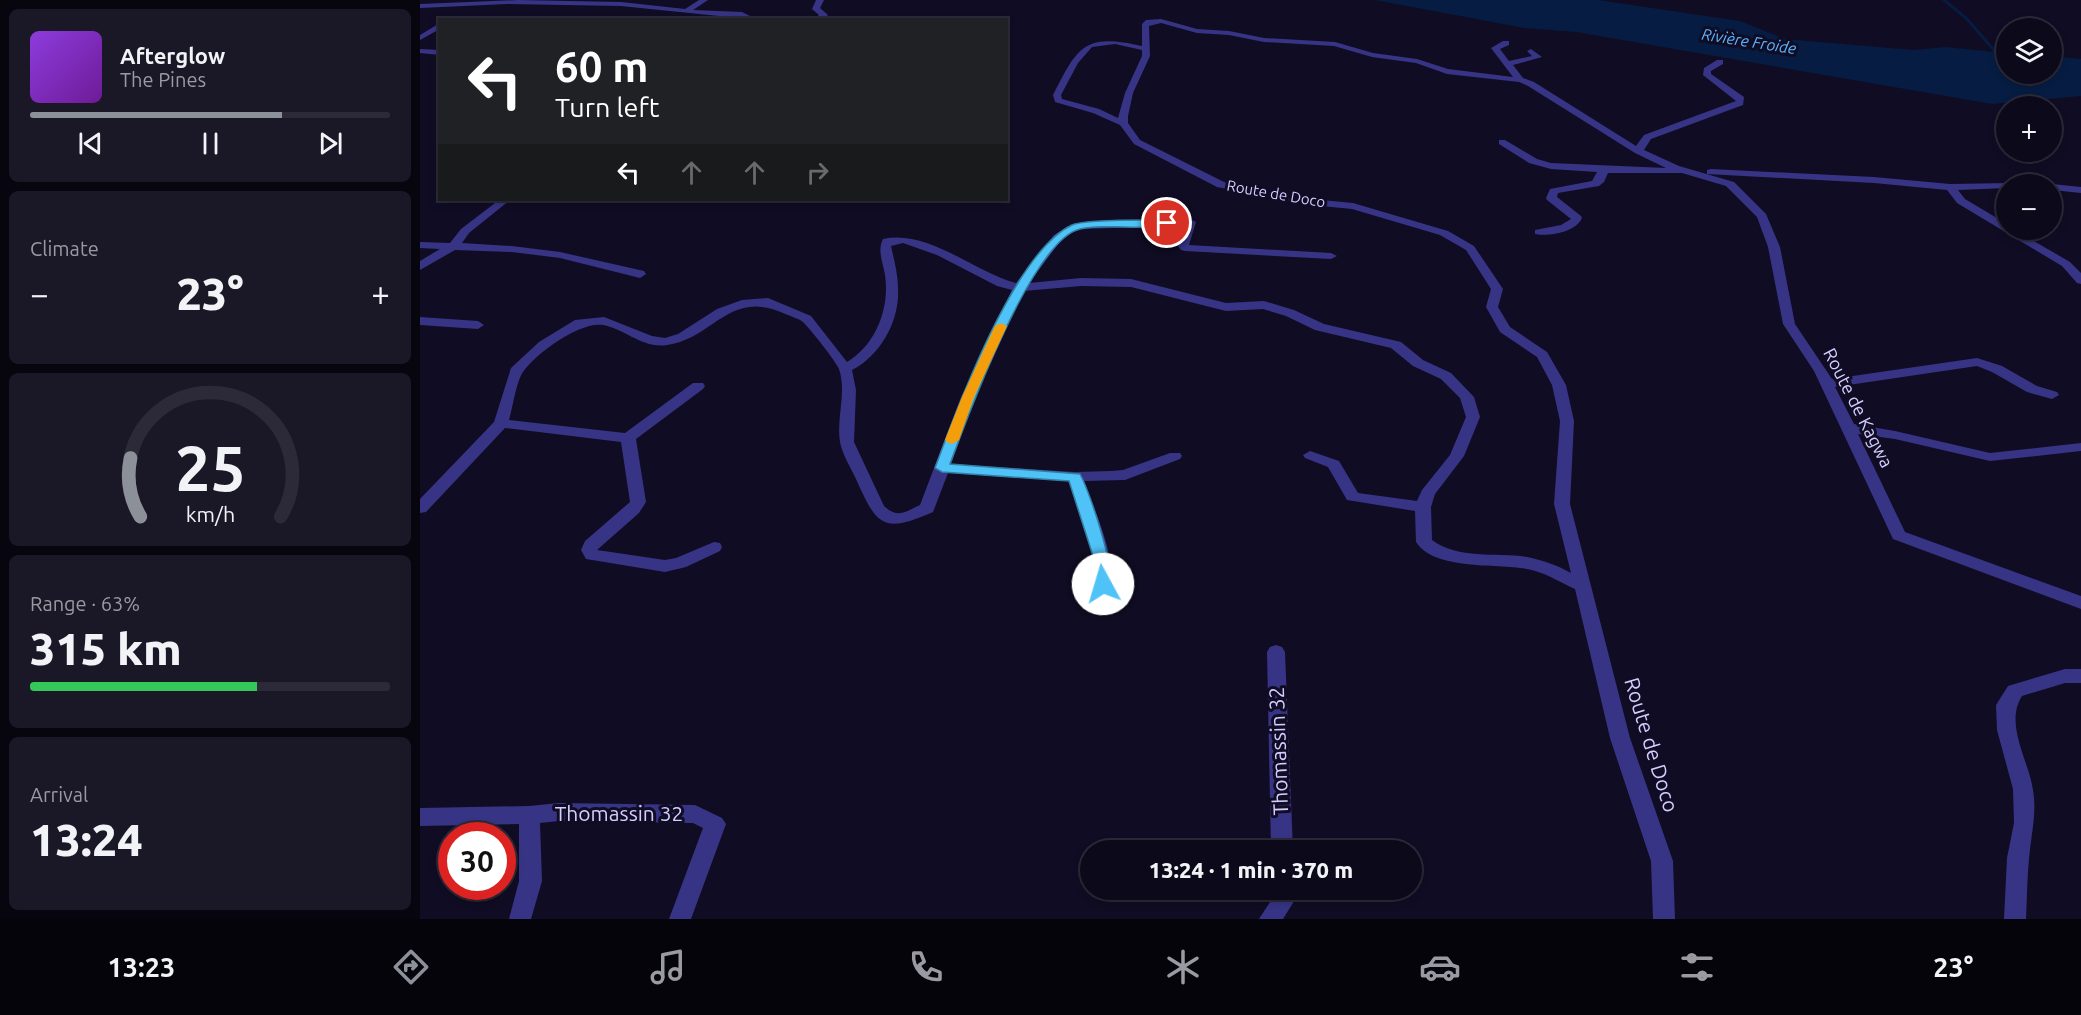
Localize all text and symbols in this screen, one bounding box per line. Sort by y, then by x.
map controls [1996,18,2062,240]
button: layers [1996,18,2062,84]
water label: Rivière Froide [1700,25,1798,57]
icon: left [456,42,534,120]
text: Afterglow [120,43,225,68]
text: 60 m [555,43,649,90]
text: The Pines [120,68,206,91]
text: Turn left [555,92,659,122]
button: + [1996,96,2062,162]
icon: previous [74,127,107,160]
icon: pause [194,127,227,160]
icon: next [314,127,347,160]
icon: left [612,156,645,189]
icon: ahead [675,156,708,189]
icon: ahead [738,156,771,189]
icon: right [801,156,834,189]
button: − [1996,174,2062,240]
street label: Route de Doco [1225,176,1327,211]
pin [1141,197,1192,248]
icon: arrive [1150,206,1183,239]
text: Climate [30,237,99,260]
text: 23° [176,268,244,319]
text: − [30,275,49,312]
text: + [371,275,390,312]
street label: Route de Kagwa [1820,344,1898,471]
text: 25 [175,433,245,503]
text: km/h [185,502,235,526]
position arrow [1071,552,1135,616]
text: Range · 63% [30,592,140,615]
text: 315 km [30,623,182,674]
street label: Route de Doco [1620,674,1684,815]
street label: Thomassin 32 [1264,686,1292,816]
text: Arrival [30,783,88,806]
street label: Thomassin 32 [555,801,683,825]
text: 13:24 [30,814,143,865]
speed limit sign: 30 [438,822,516,900]
text: 13:24 · 1 min · 370 m [1149,857,1353,882]
icon: directions [390,946,432,988]
icon: music [647,946,689,988]
icon: phone [905,946,947,988]
icon: climate [1162,946,1204,988]
icon: car [1419,946,1461,988]
icon: filters [1676,946,1718,988]
text: 13:23 [108,952,175,982]
text: 23° [1933,952,1973,982]

